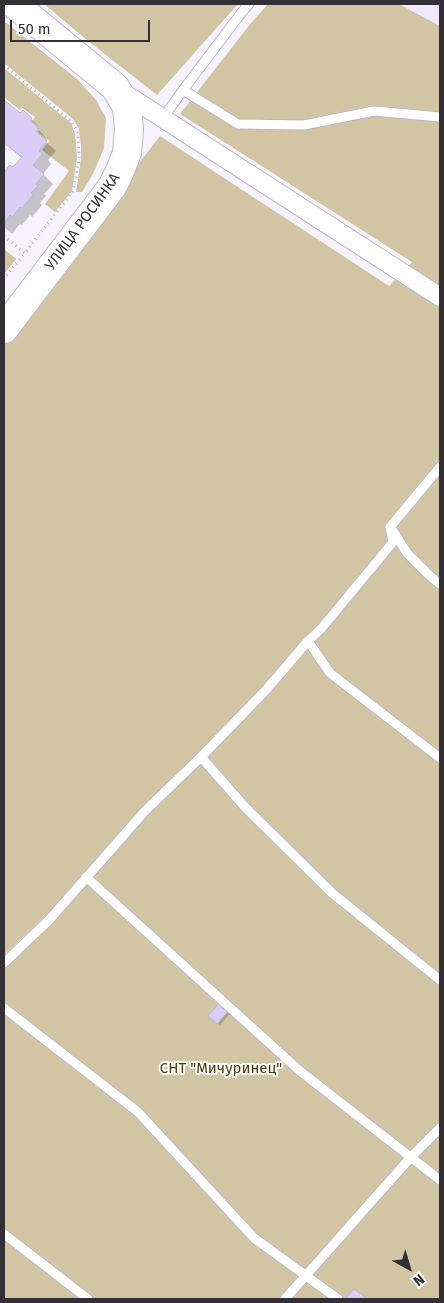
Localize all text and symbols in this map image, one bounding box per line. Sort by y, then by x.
scale bar [12,10,152,42]
text: 50 m [18,20,51,38]
street label: УЛИЦА РОСИНКА [42,170,124,274]
park label: СНТ "Мичуринец" [160,1060,282,1078]
north arrow [384,1243,434,1293]
text: N [410,1271,428,1290]

